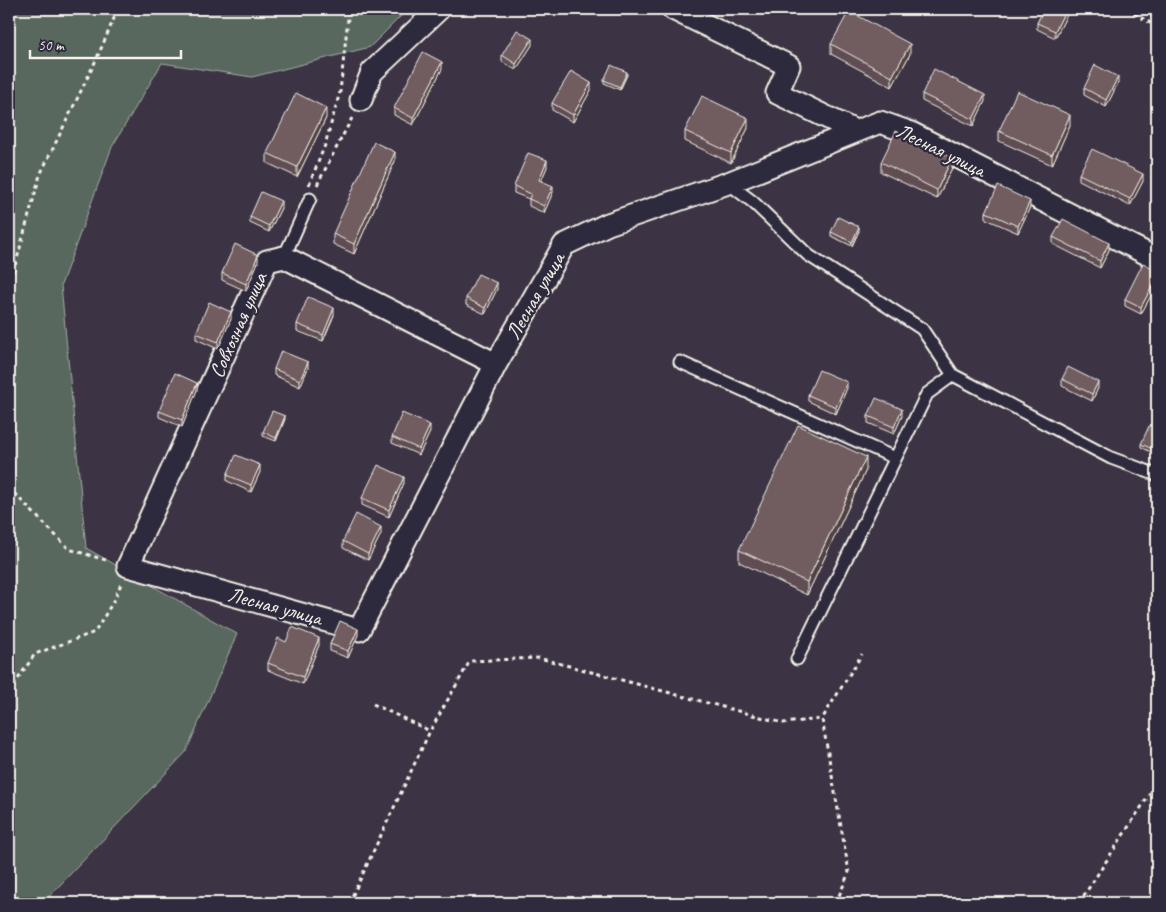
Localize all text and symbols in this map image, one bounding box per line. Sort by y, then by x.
scale bar [30,28,181,60]
text: 50 m [38,36,65,55]
street label: Лесная улица [892,117,992,184]
street label: Лесная улица [500,246,571,344]
street label: Совхозная улица [203,267,273,382]
street label: Лесная улица [225,581,327,632]

